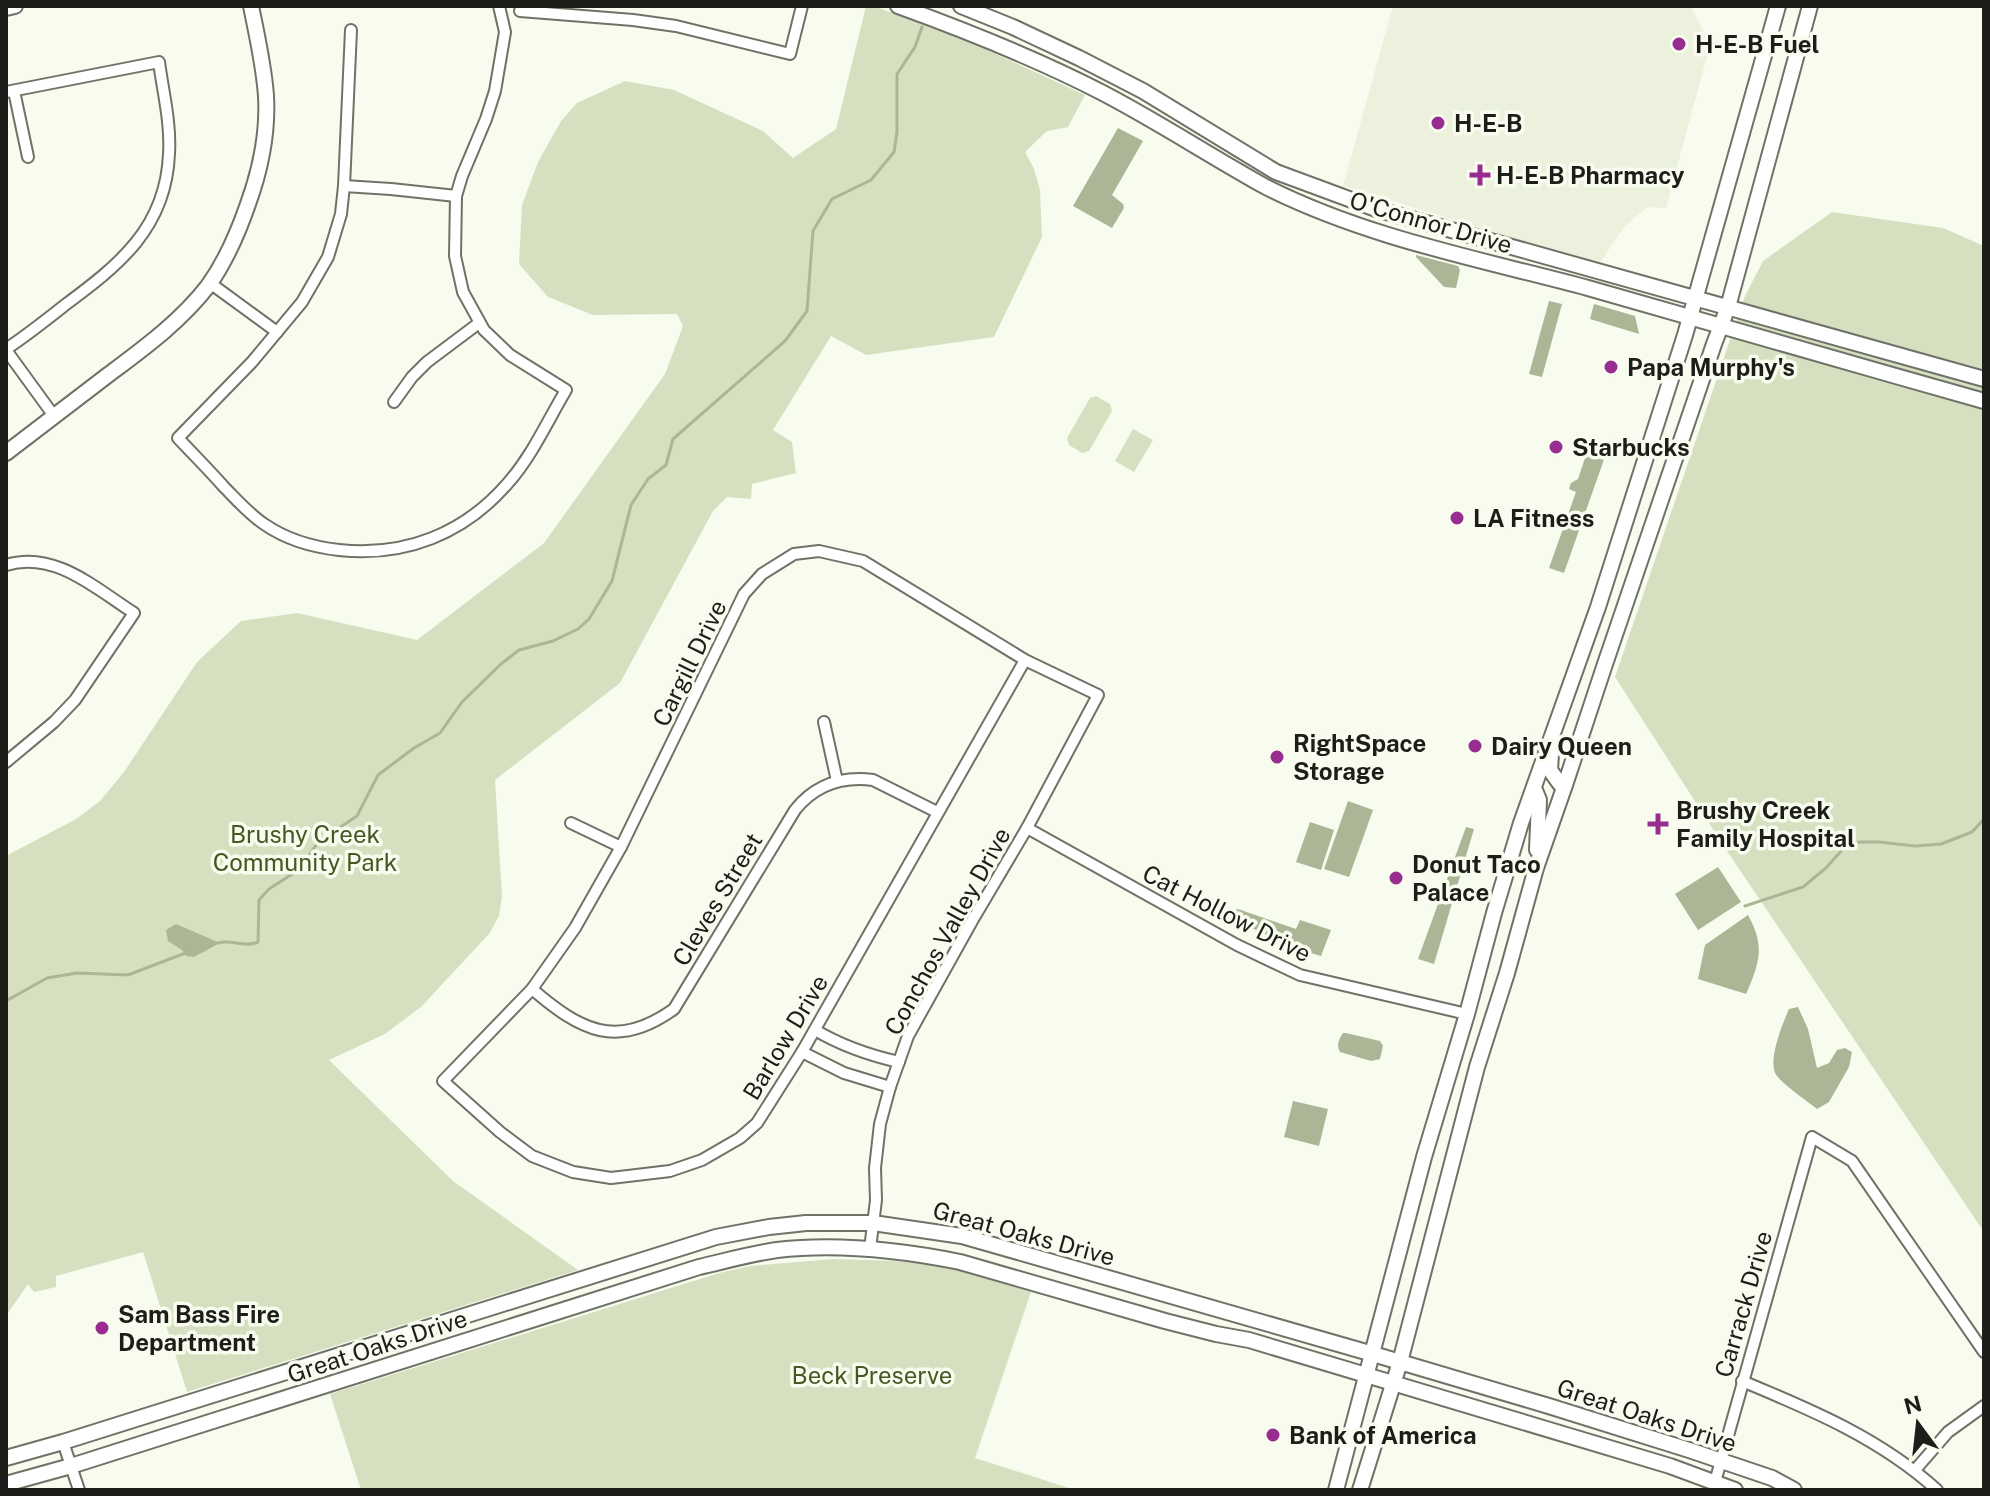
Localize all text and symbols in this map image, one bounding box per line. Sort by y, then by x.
place label: H-E-B Fuel [1695,30,1819,58]
marker: H-E-B Fuel [1670,35,1688,53]
place label: H-E-B [1454,109,1523,137]
marker: H-E-B [1429,114,1447,132]
place label: H-E-B Pharmacy [1496,161,1685,189]
marker: H-E-B Pharmacy [1471,166,1489,184]
street label: O'Connor Drive [1347,185,1515,259]
place label: Papa Murphy's [1627,353,1795,381]
marker: Papa Murphy's [1602,358,1620,376]
place label: Starbucks [1572,433,1690,461]
marker: Starbucks [1547,438,1565,456]
place label: LA Fitness [1473,504,1594,532]
marker: LA Fitness [1448,509,1466,527]
street label: Cargill Drive [646,595,732,731]
place label: RightSpace Storage [1293,729,1426,785]
place label: Dairy Queen [1491,732,1632,760]
marker: Dairy Queen [1466,737,1484,755]
marker: RightSpace Storage [1268,748,1286,766]
place label: Brushy Creek Family Hospital [1676,796,1855,852]
marker: Brushy Creek Family Hospital [1647,813,1669,835]
park label: Brushy Creek Community Park [213,820,397,876]
street label: Conchos Valley Drive [878,822,1016,1040]
street label: Cleves Street [666,828,768,970]
place label: Donut Taco Palace [1412,850,1541,906]
street label: Cat Hollow Drive [1138,859,1316,967]
marker: Donut Taco Palace [1387,869,1405,887]
street label: Barlow Drive [737,969,833,1105]
street label: Great Oaks Drive [930,1195,1118,1271]
street label: Carrack Drive [1709,1228,1777,1380]
place label: Sam Bass Fire Department [118,1300,280,1356]
street label: Great Oaks Drive [284,1304,470,1388]
marker: Sam Bass Fire Department [93,1319,111,1337]
park label: Beck Preserve [792,1361,952,1389]
street label: Great Oaks Drive [1554,1373,1740,1457]
north arrow [1878,1384,1958,1464]
text: N [1901,1390,1925,1419]
place label: Bank of America [1289,1421,1477,1449]
marker: Bank of America [1264,1426,1282,1444]

